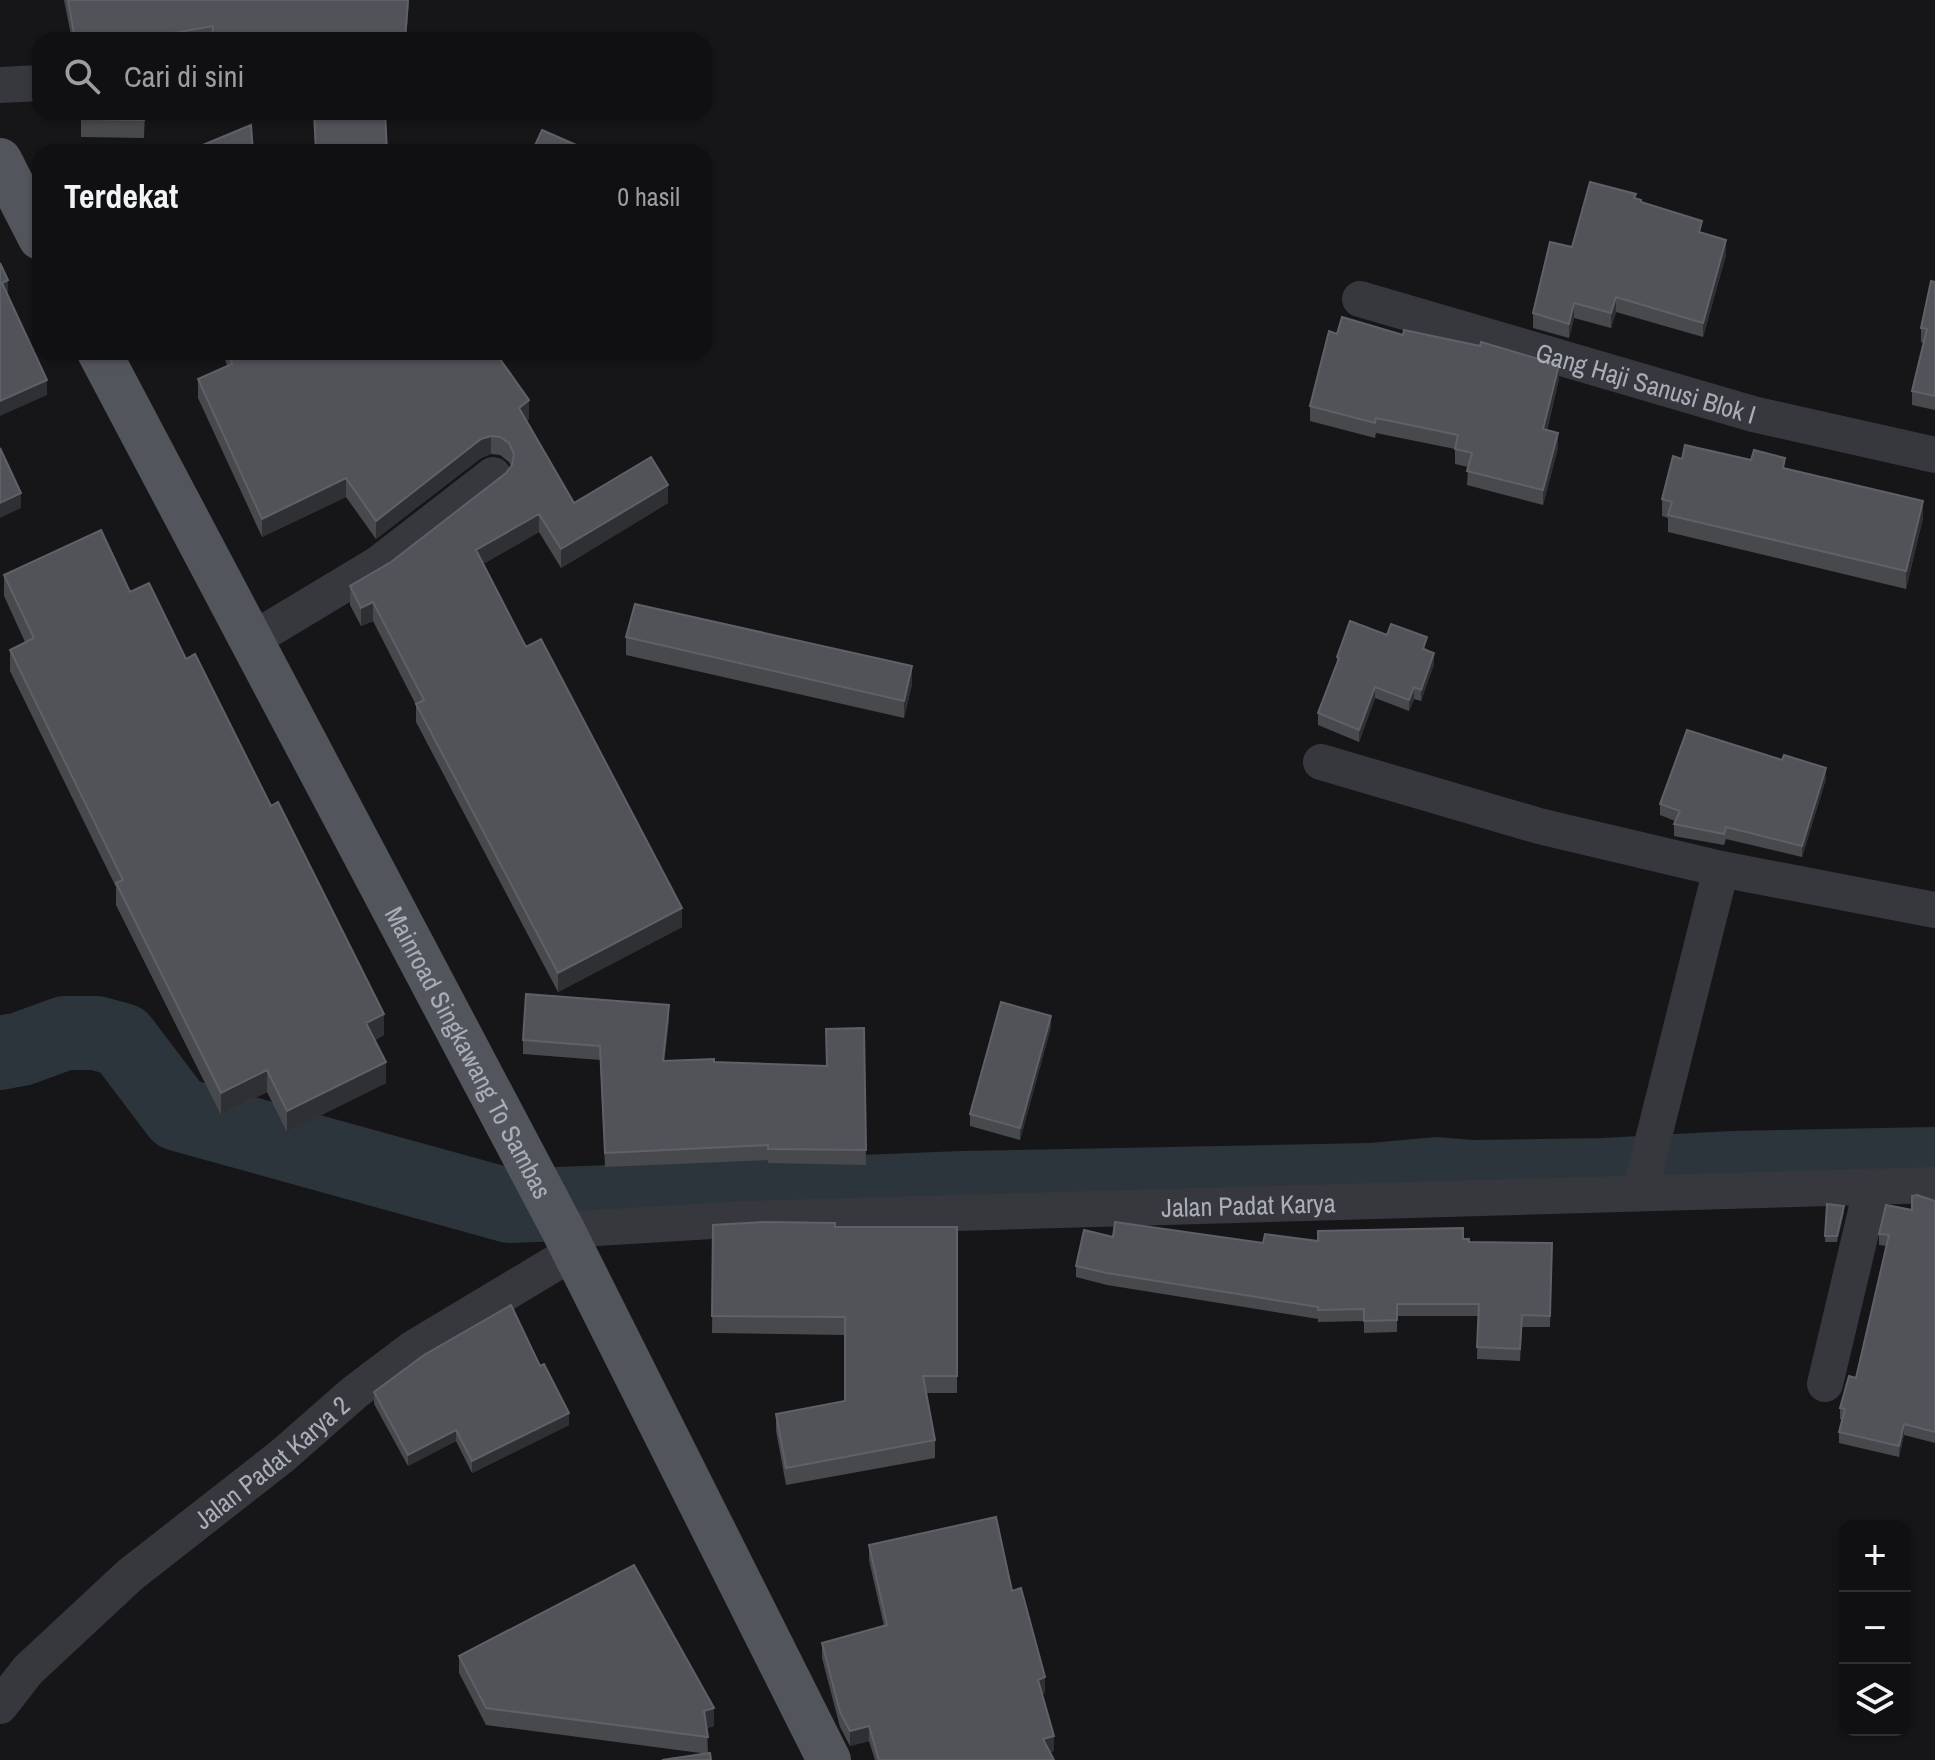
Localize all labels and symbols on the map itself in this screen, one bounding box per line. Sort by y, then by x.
street label: Gang Haji Sanusi Blok I [1532,334,1760,431]
street label: Mainroad Singkawang To Sambas [377,900,561,1204]
street label: Jalan Padat Karya [1161,1185,1336,1225]
street label: Jalan Padat Karya 2 [186,1387,357,1536]

